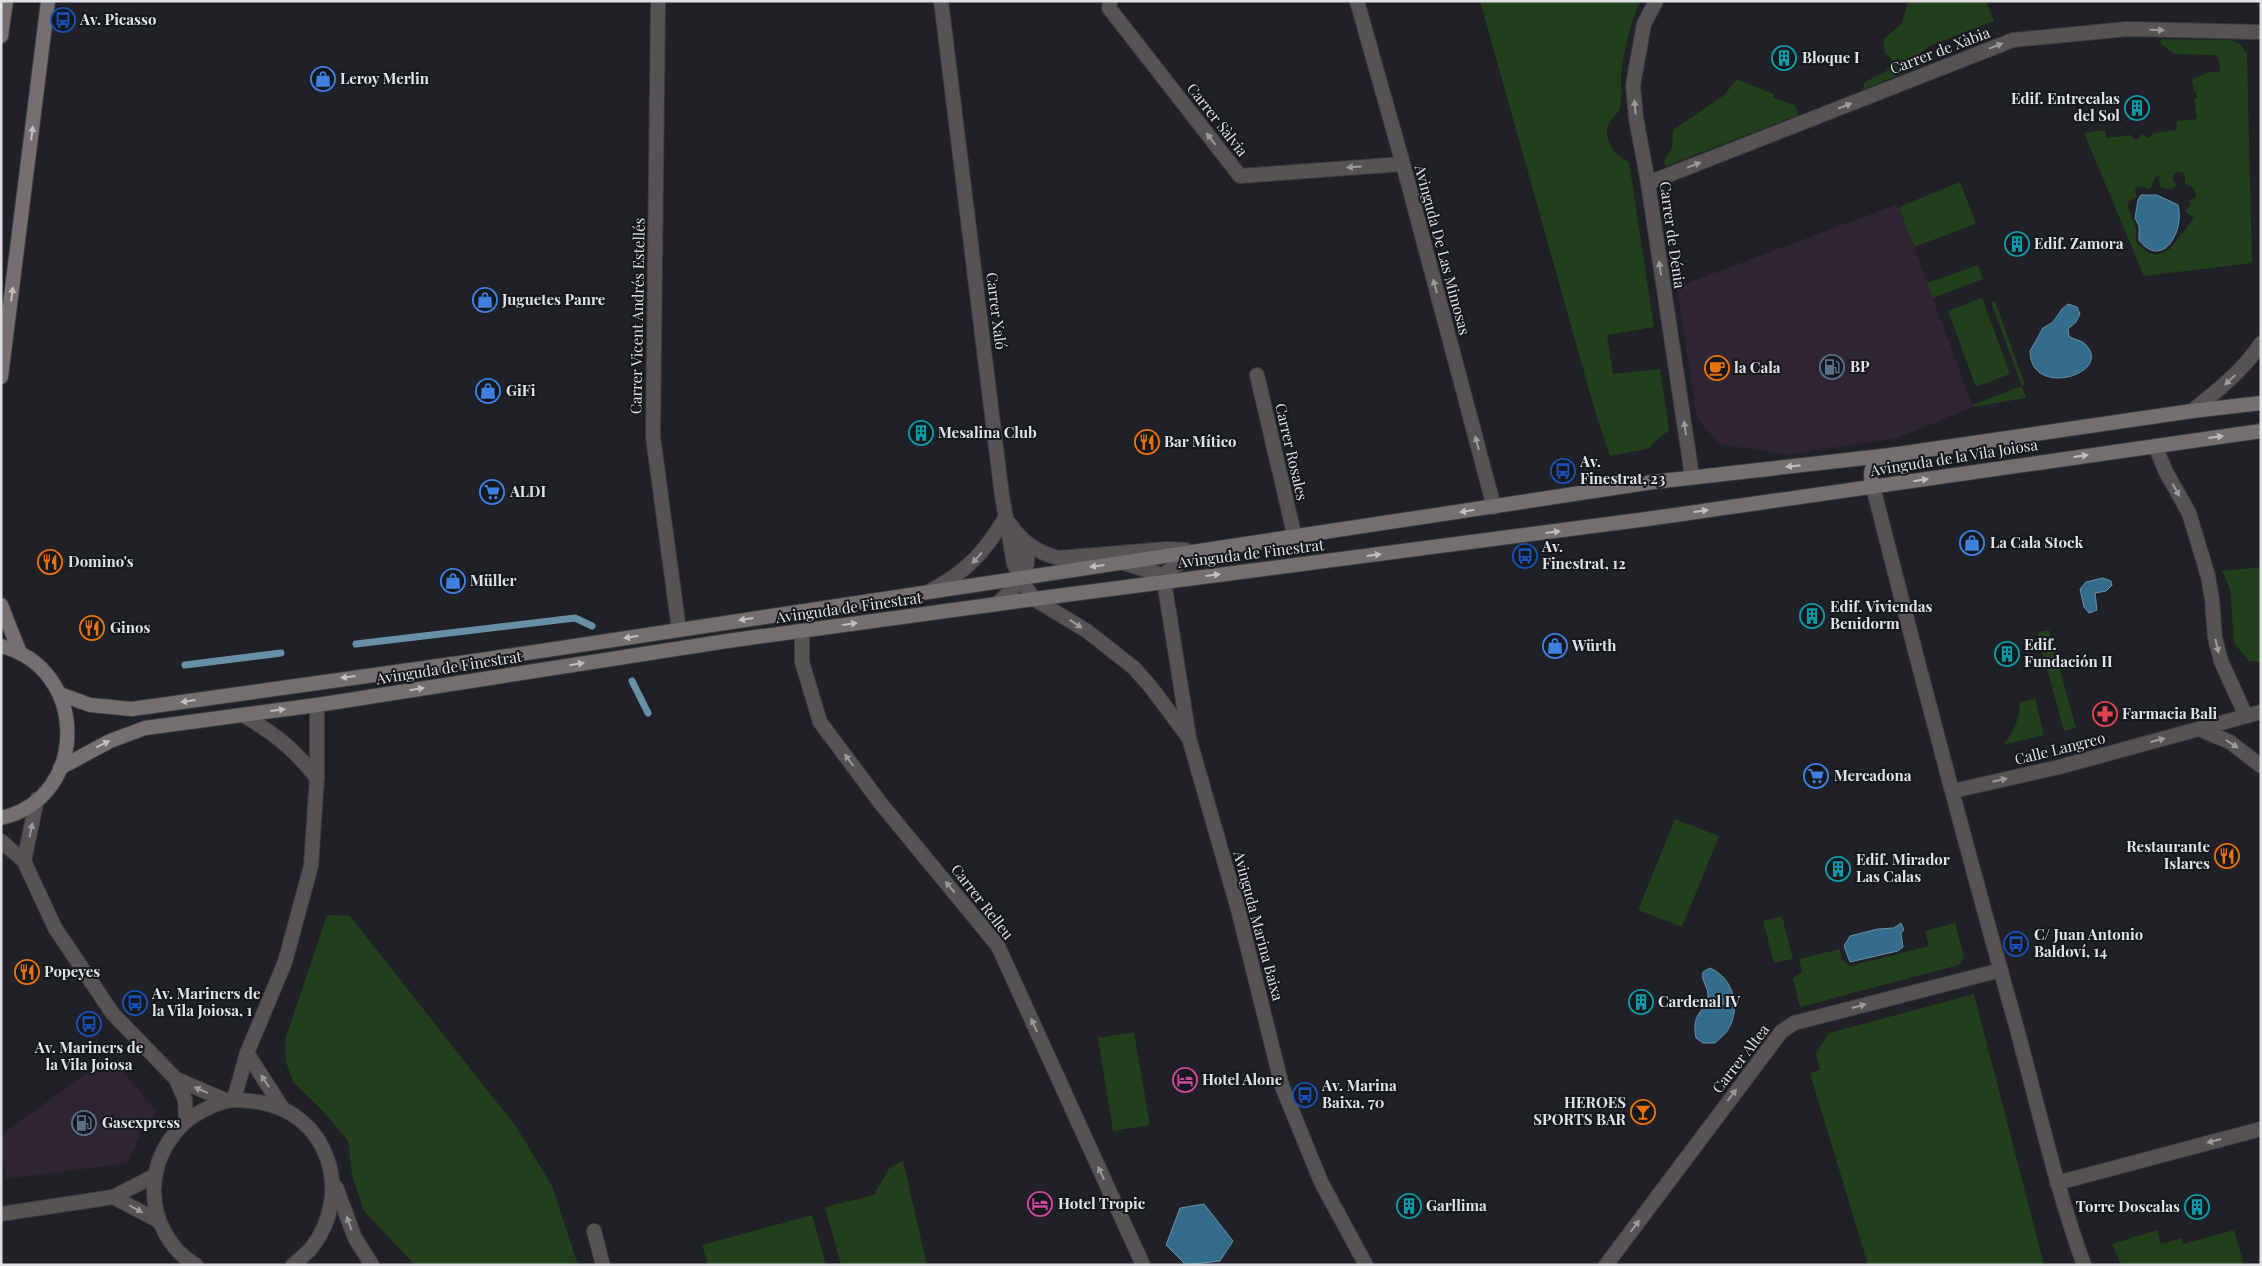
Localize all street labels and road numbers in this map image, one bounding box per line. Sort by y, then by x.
street label: Carrer de Xàbia [1887,22,1993,78]
street label: Carrer Sàlvia [1183,79,1253,160]
street label: Avinguda De Las Mimosas [1410,162,1475,337]
street label: Carrer de Dénia [1656,180,1690,290]
street label: Carrer Vicent Andrés Estellés [625,218,649,414]
street label: Carrer Xaló [982,271,1012,351]
street label: Carrer Rosales [1271,401,1313,502]
street label: Avinguda de la Vila Joiosa [1868,434,2039,480]
street label: Avinguda de Finestrat [1176,534,1326,572]
street label: Avinguda de Finestrat [774,587,924,627]
street label: Avinguda de Finestrat [374,646,524,689]
street label: Calle Langreo [2012,727,2107,769]
street label: Avinguda Marina Baixa [1229,848,1289,1003]
street label: Carrer Relleu [947,860,1019,943]
street label: Carrer Altea [1707,1019,1774,1097]

